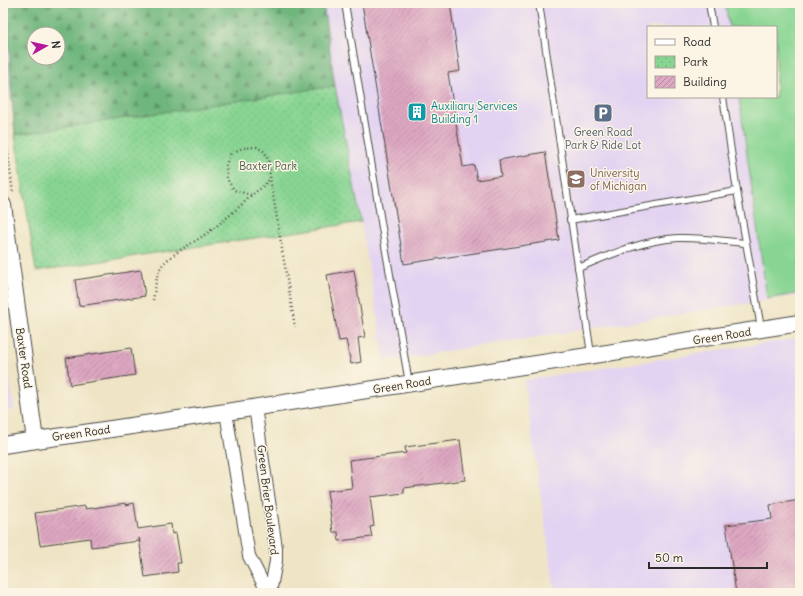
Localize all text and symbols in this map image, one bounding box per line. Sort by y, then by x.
north arrow [26,26,66,66]
legend [647,26,777,98]
text: Road [683,34,711,49]
text: N [48,40,63,49]
text: Park [683,54,708,69]
text: Building [683,74,727,89]
place label: Auxiliary Services Building 1 [431,99,518,126]
building icon: Auxiliary Services Building 1 [406,101,428,123]
parking icon: Green Road Park & Ride Lot [592,102,614,124]
place label: Green Road Park & Ride Lot [565,125,642,152]
park label: Baxter Park [239,159,298,173]
place label: University of Michigan [590,166,647,193]
school or university icon: University of Michigan [565,168,587,190]
street label: Green Road [692,324,753,348]
street label: Baxter Road [13,327,35,390]
street label: Green Road [372,373,433,397]
street label: Green Road [51,422,112,444]
street label: Green Brier Boulevard [254,444,282,556]
scale bar [649,544,767,570]
text: 50 m [655,550,684,565]

